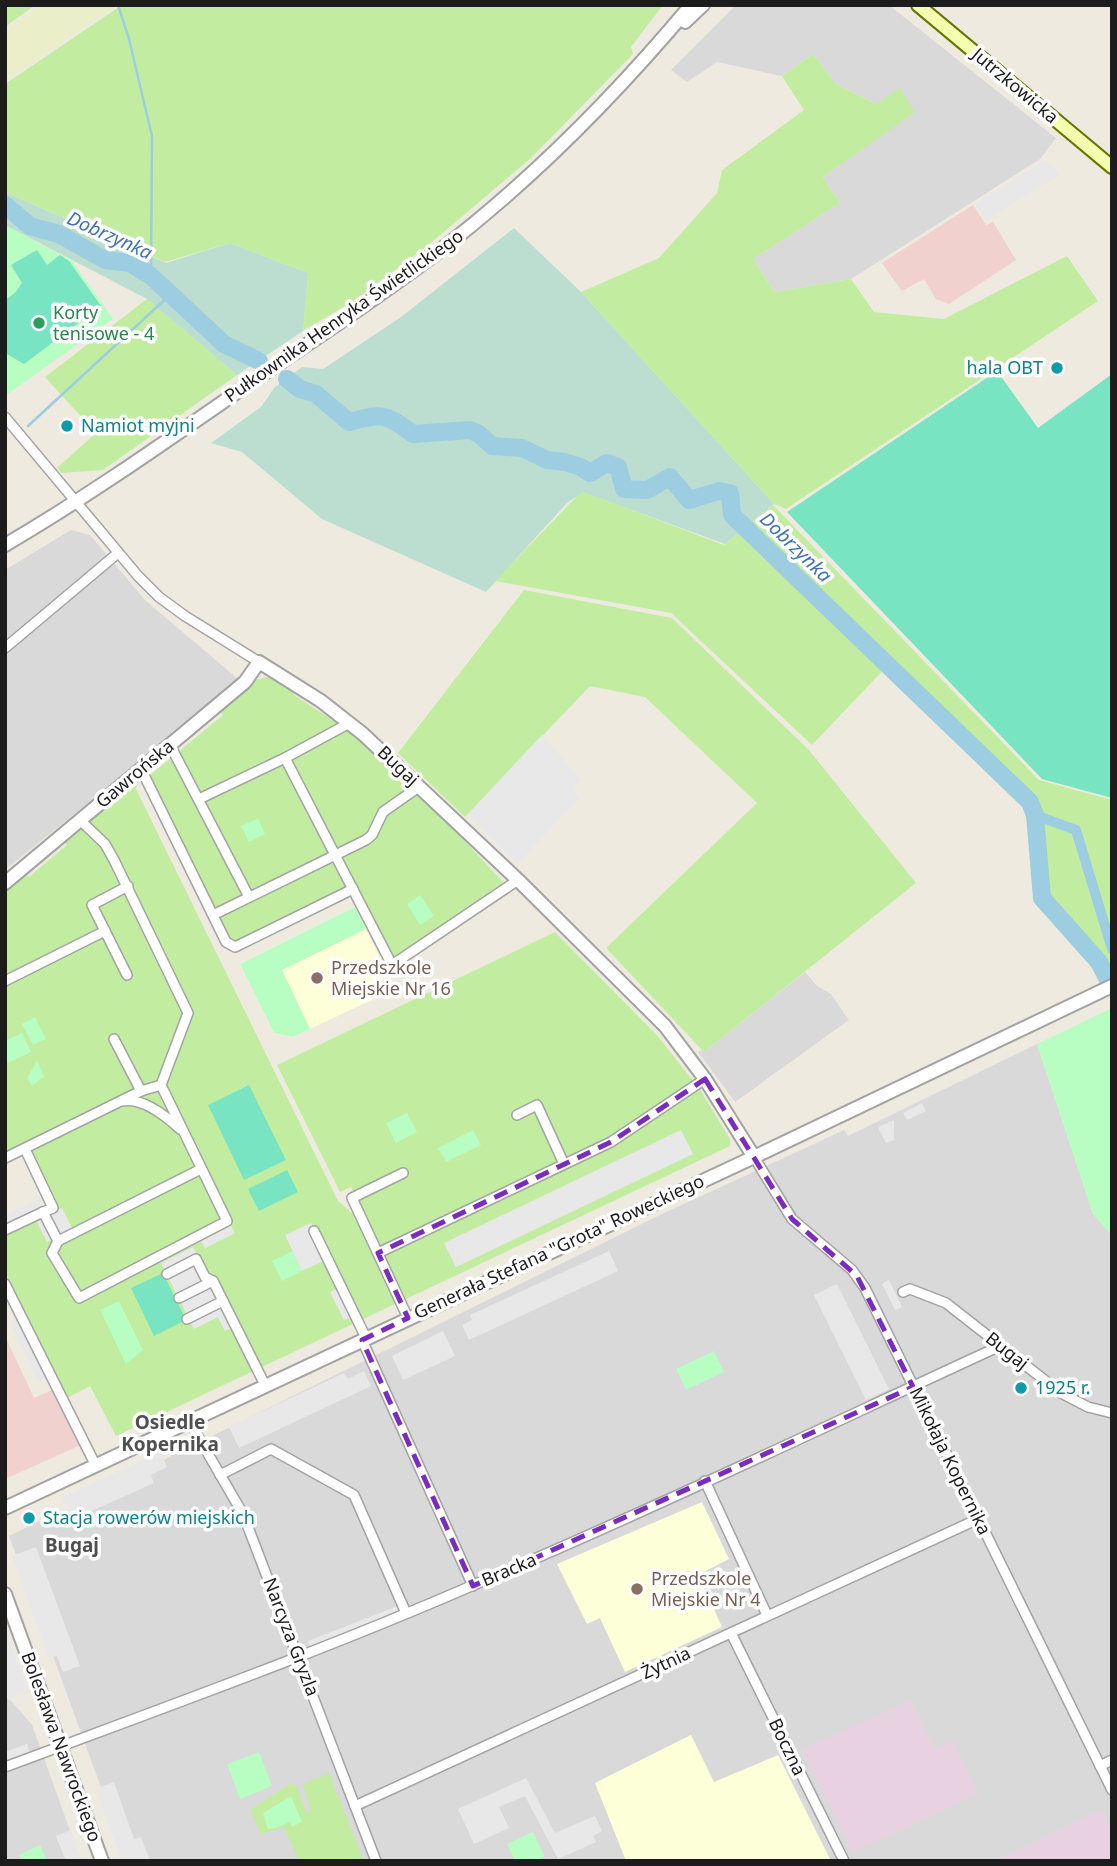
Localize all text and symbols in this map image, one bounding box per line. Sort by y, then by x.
street label: Jutrzkowicka [966,41,1064,128]
water label: Dobrzynka [63,205,157,265]
street label: Pułkownika Henryka Świetlickiego [219,223,468,407]
place label: Korty tenisowe - 4 [53,300,154,345]
marker: Korty tenisowe - 4 [31,315,47,331]
place label: hala OBT [967,355,1043,379]
marker: hala OBT [1049,360,1065,376]
place label: Namiot myjni [81,413,195,437]
marker: Namiot myjni [59,418,75,434]
water label: Dobrzynka [754,506,838,588]
street label: Gawrońska [90,734,178,813]
street label: Bugaj [373,740,425,791]
place label: Przedszkole Miejskie Nr 16 [331,955,451,1000]
marker: Przedszkole Miejskie Nr 16 [309,970,325,986]
street label: Generała Stefana "Grota" Roweckiego [410,1168,708,1324]
street label: Bugaj [981,1326,1034,1375]
place label: 1925 r. [1035,1375,1090,1399]
marker: 1925 r. [1013,1380,1029,1396]
street label: Mikołaja Kopernika [905,1383,997,1539]
district label: Osiedle Kopernika [121,1409,219,1457]
place label: Stacja rowerów miejskich [43,1505,255,1529]
marker: Stacja rowerów miejskich [21,1510,37,1526]
district label: Bugaj [45,1532,99,1558]
street label: Bracka [478,1547,540,1591]
place label: Przedszkole Miejskie Nr 4 [651,1566,761,1611]
street label: Narcyza Gryzla [258,1574,326,1699]
marker: Przedszkole Miejskie Nr 4 [629,1581,645,1597]
street label: Żytnia [637,1640,694,1684]
street label: Bolesława Nawrockiego [16,1648,108,1845]
street label: Boczna [764,1714,812,1779]

